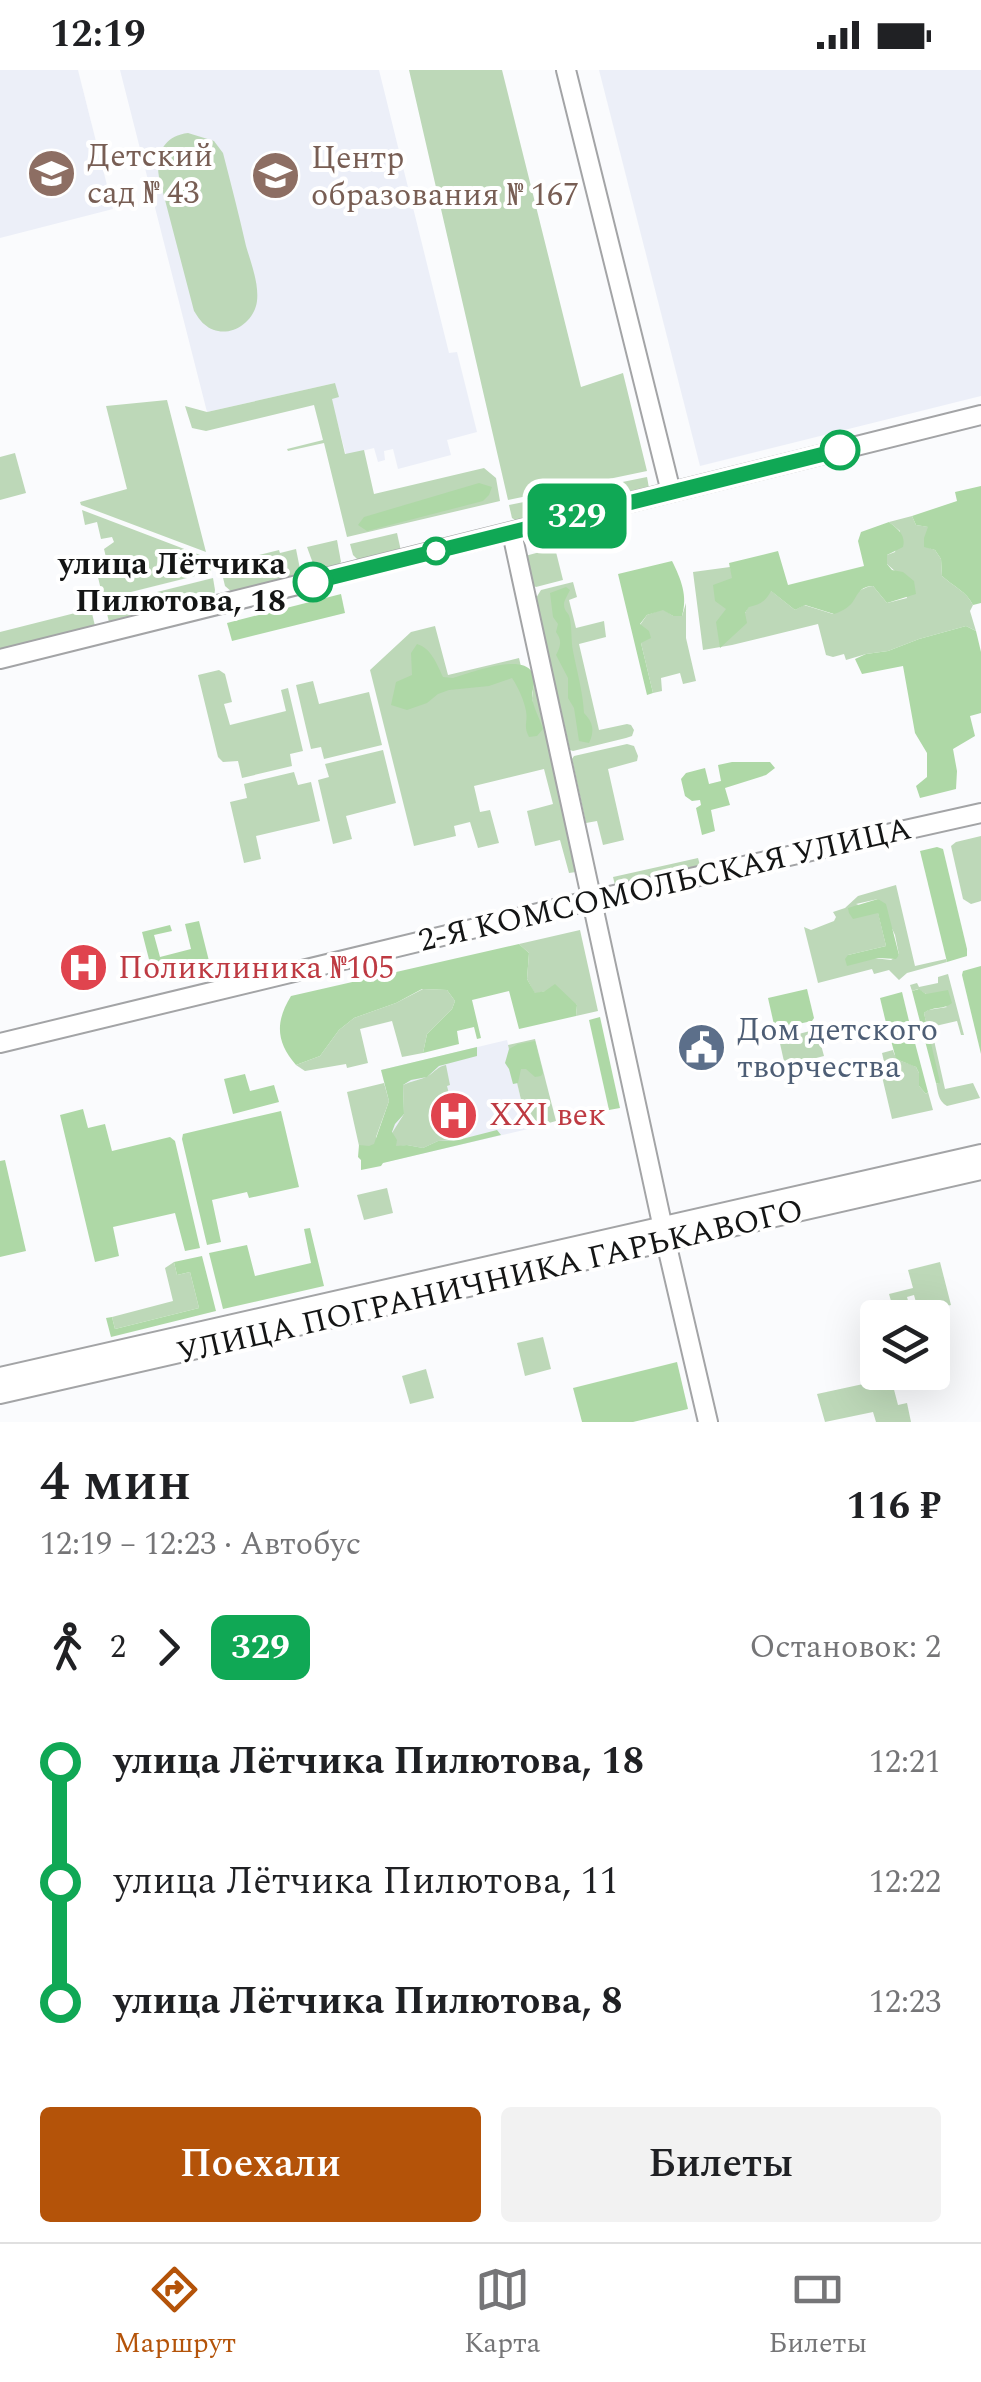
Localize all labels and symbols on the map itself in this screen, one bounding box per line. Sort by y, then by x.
place label: Детский сад № 43 [87,132,213,218]
place label: Центр образования № 167 [311,134,579,220]
school or university icon: Детский сад № 43 [26,148,78,200]
school or university icon: Центр образования № 167 [250,150,302,202]
unlabelled marker [821,431,859,469]
line badge: 329 [520,484,634,548]
unlabelled marker [423,538,449,564]
place label: улица Лётчика Пилютова, 18 [56,540,287,626]
marker: улица Лётчика Пилютова, 18 [294,563,332,601]
street label: 2-Я КОМСОМОЛЬСКАЯ УЛИЦА [414,804,916,966]
hospital icon: Поликлиника №105 [57,942,109,994]
place label: Поликлиника №105 [118,944,394,993]
place label: Дом детского творчества [737,1006,938,1092]
public building icon: Дом детского творчества [676,1022,728,1074]
hospital icon: XXI век [428,1089,480,1141]
place label: XXI век [489,1091,606,1140]
street label: УЛИЦА ПОГРАНИЧНИКА ГАРЬКАВОГО [172,1186,808,1378]

